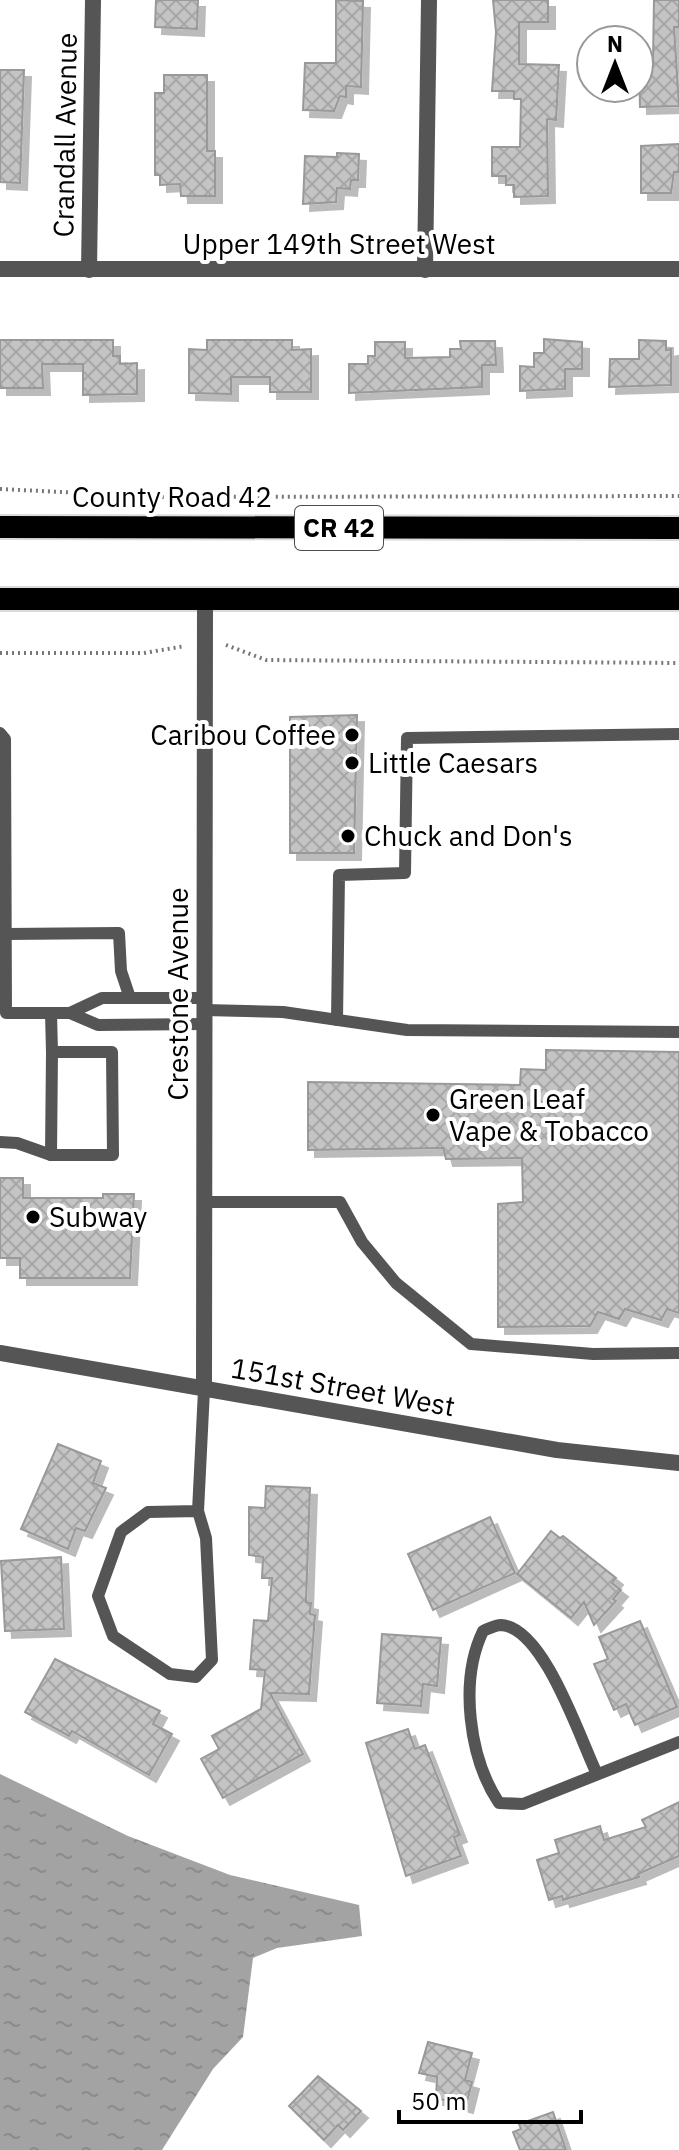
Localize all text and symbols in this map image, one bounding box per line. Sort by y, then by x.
north arrow [575,24,655,104]
text: N [607,29,623,58]
street label: Crandall Avenue [44,32,85,238]
street label: Upper 149th Street West [182,225,496,262]
street label: County Road 42 [72,478,272,515]
road number: CR 42 [295,506,383,550]
place label: Caribou Coffee [150,716,336,753]
marker: Caribou Coffee [343,726,361,744]
place label: Little Caesars [368,744,538,781]
marker: Little Caesars [343,754,361,772]
place label: Chuck and Don's [364,817,573,854]
marker: Chuck and Don's [339,827,357,845]
street label: Crestone Avenue [159,887,196,1101]
place label: Green Leaf Vape & Tobacco [449,1080,649,1149]
marker: Green Leaf Vape & Tobacco [424,1106,442,1124]
place label: Subway [49,1198,147,1235]
marker: Subway [24,1208,42,1226]
street label: 151st Street West [228,1349,458,1424]
scale bar [399,2074,581,2124]
text: 50 m [411,2085,466,2117]

